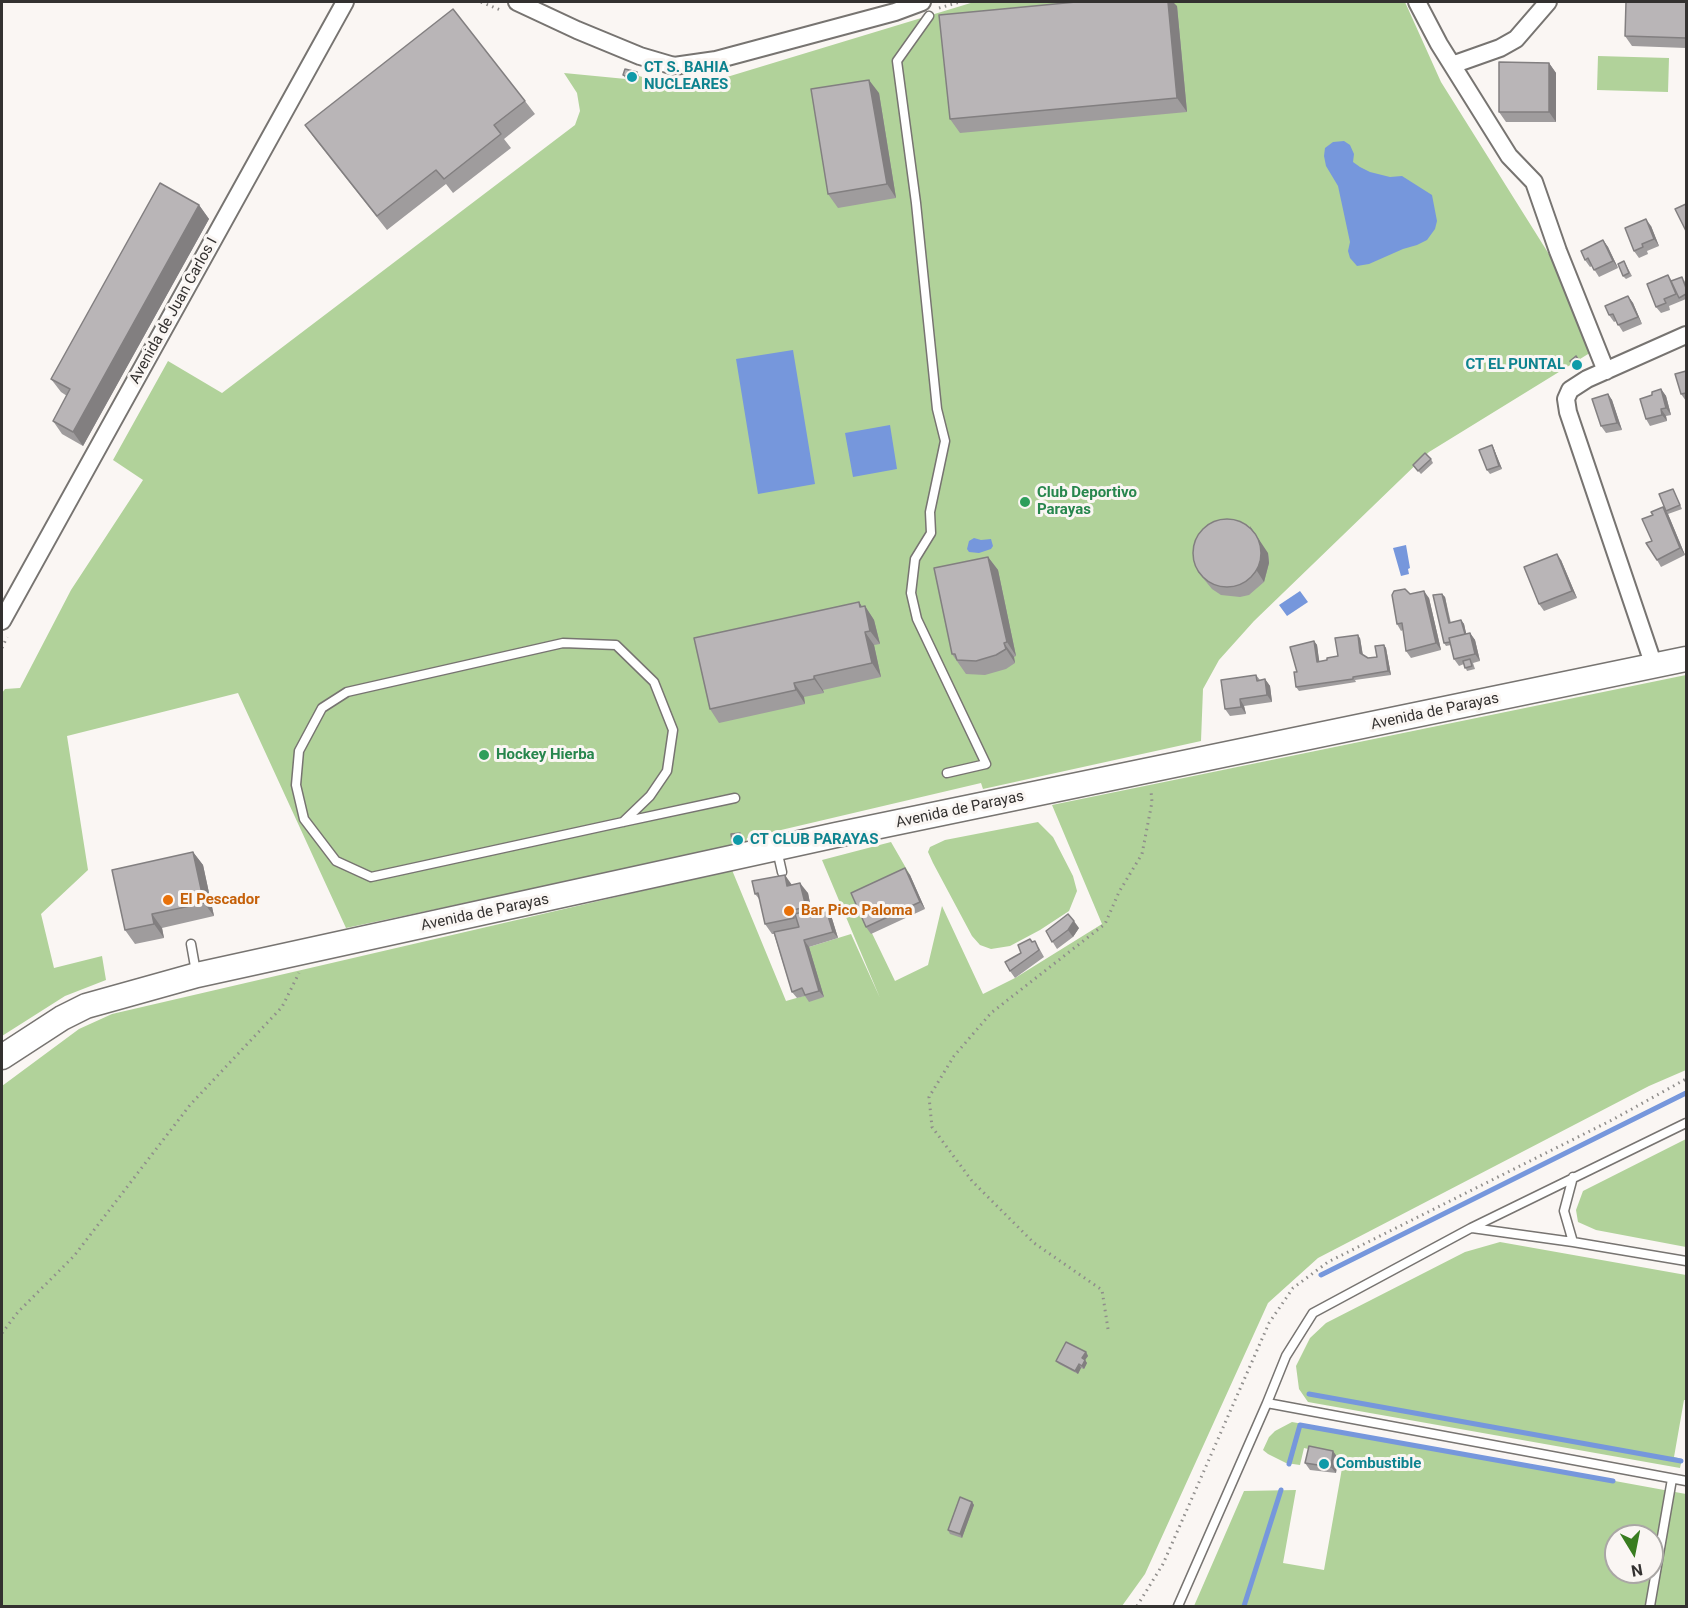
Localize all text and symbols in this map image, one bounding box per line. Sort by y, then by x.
place label: CT S. BAHIA NUCLEARES [644,59,729,94]
marker: CT S. BAHIA NUCLEARES [625,70,639,84]
street label: Avenida de Juan Carlos I [126,235,222,387]
place label: CT EL PUNTAL [1465,356,1565,374]
marker: CT EL PUNTAL [1570,358,1584,372]
place label: Club Deportivo Parayas [1037,484,1137,519]
marker: Club Deportivo Parayas [1018,495,1032,509]
street label: Avenida de Parayas [1369,690,1501,734]
place label: Hockey Hierba [496,746,595,764]
marker: Hockey Hierba [477,748,491,762]
street label: Avenida de Parayas [894,788,1026,832]
place label: CT CLUB PARAYAS [750,831,878,849]
marker: CT CLUB PARAYAS [731,833,745,847]
place label: El Pescador [180,891,260,909]
street label: Avenida de Parayas [419,891,551,935]
marker: El Pescador [161,893,175,907]
place label: Bar Pico Paloma [801,902,913,920]
marker: Bar Pico Paloma [782,904,796,918]
place label: Combustible [1336,1455,1421,1473]
marker: Combustible [1317,1457,1331,1471]
north arrow [1604,1524,1664,1584]
text: N [1630,1560,1644,1581]

